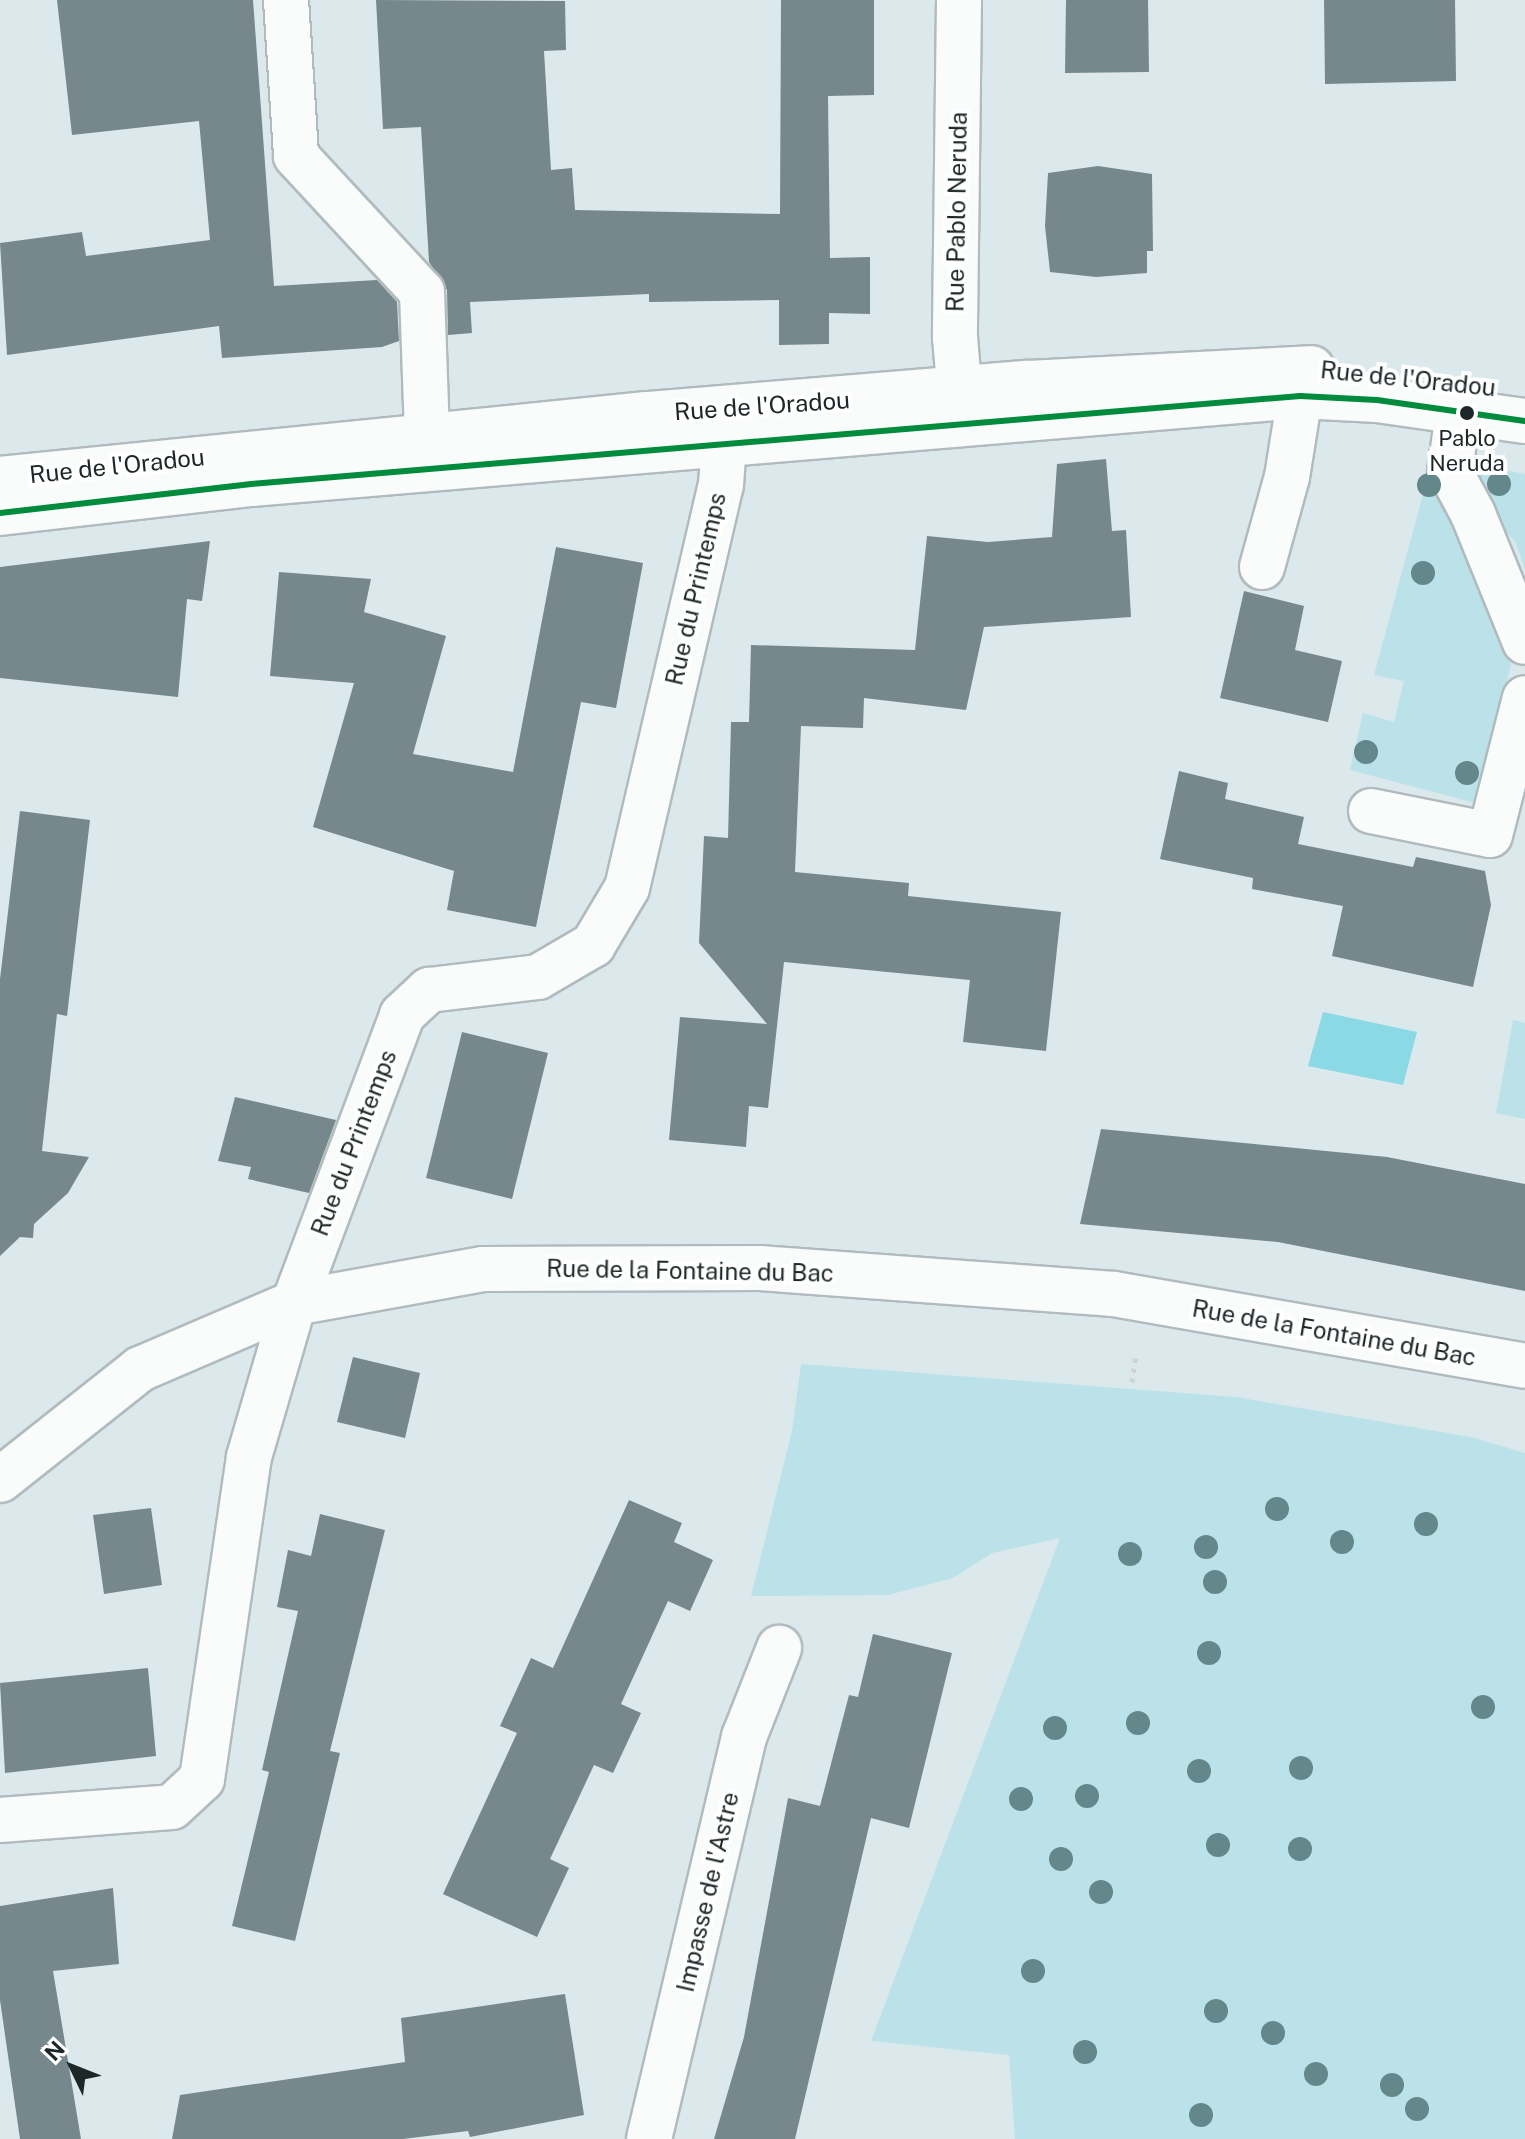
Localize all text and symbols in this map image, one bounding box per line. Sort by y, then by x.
street label: Rue Pablo Neruda [941,111,973,313]
street label: Rue de l'Oradou [1319,355,1497,403]
street label: Rue de l'Oradou [673,385,851,427]
marker: Pablo Neruda [1459,405,1475,421]
place label: Pablo Neruda [1429,425,1505,476]
street label: Rue de l'Oradou [28,442,206,490]
street label: Rue du Printemps [660,490,732,688]
street label: Rue du Printemps [305,1046,403,1240]
street label: Rue de la Fontaine du Bac [545,1254,835,1288]
street label: Rue de la Fontaine du Bac [1189,1294,1479,1372]
street label: Impasse de l'Astre [671,1789,745,1995]
north arrow [32,2027,112,2107]
text: N [39,2035,70,2066]

